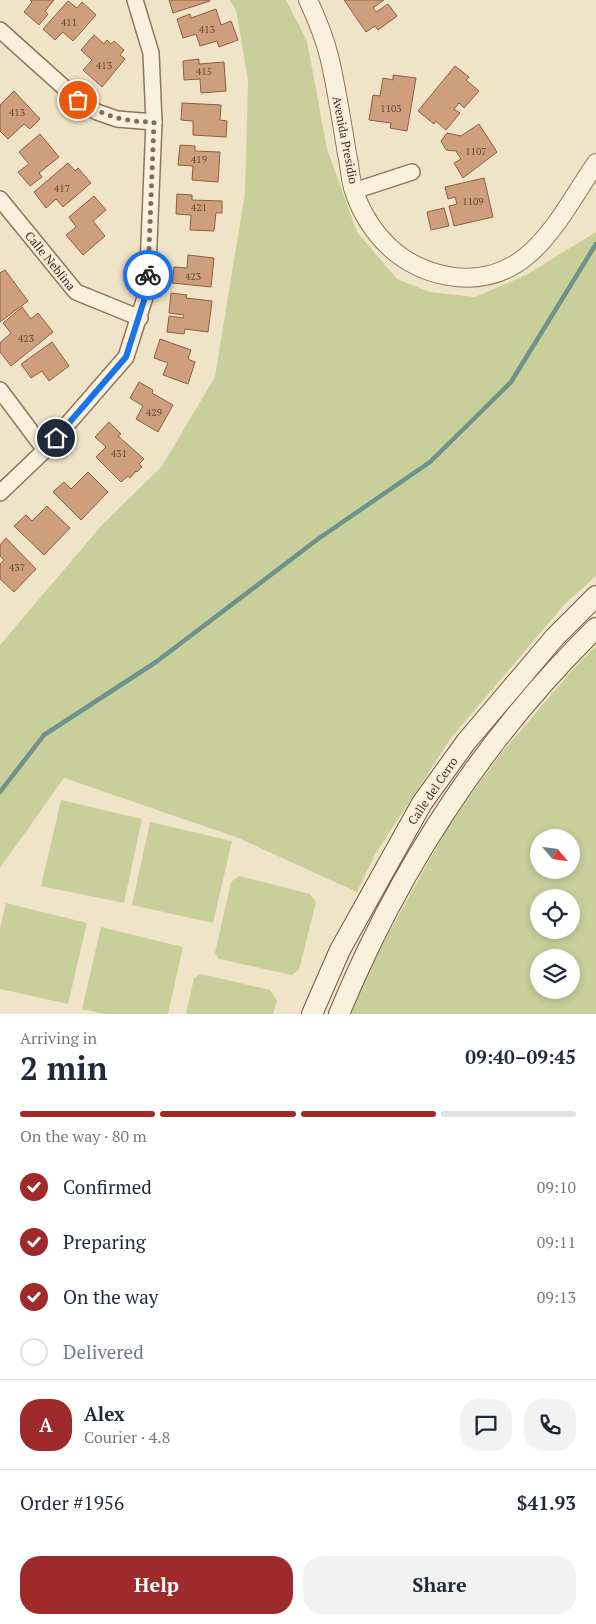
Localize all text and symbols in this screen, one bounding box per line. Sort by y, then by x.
house number: 411 [61,16,77,29]
house number: 413 [199,23,215,36]
house number: 413 [96,59,112,72]
house number: 415 [196,65,212,78]
pin [57,79,99,121]
icon: bag [64,86,92,114]
street label: Avenida Presidio [330,95,361,185]
house number: 1103 [380,102,402,115]
house number: 413 [9,106,25,119]
house number: 1107 [465,145,487,158]
house number: 419 [191,153,207,166]
house number: 417 [54,182,70,195]
house number: 1109 [462,195,484,208]
house number: 421 [191,201,207,214]
street label: Calle Neblina [22,228,79,293]
courier [123,250,173,300]
icon: bike [134,261,162,289]
house number: 423 [185,270,201,283]
house number: 423 [18,332,34,345]
house number: 429 [146,406,162,419]
pin [35,417,77,459]
icon: home [42,424,70,452]
house number: 431 [111,447,127,460]
house number: 437 [9,561,25,574]
street label: Calle del Cerro [404,754,461,827]
north arrow [530,829,580,879]
map controls [530,829,580,999]
button: locate [530,889,580,939]
button: layers [530,949,580,999]
text: Arriving in [20,1027,97,1049]
text: 09:40–09:45 [465,1044,576,1069]
text: 2 min [20,1047,108,1089]
text: On the way · 80 m [20,1125,147,1147]
icon: check [20,1173,48,1201]
text: Confirmed [63,1174,152,1199]
text: 09:10 [537,1176,576,1198]
icon: check [20,1228,48,1256]
text: Preparing [63,1229,146,1254]
text: 09:11 [537,1231,576,1253]
icon: check [20,1283,48,1311]
text: On the way [63,1284,158,1309]
text: 09:13 [537,1286,576,1308]
text: Delivered [63,1339,144,1364]
button: chat [460,1399,512,1451]
button: phone [524,1399,576,1451]
text: Alex [84,1401,125,1426]
text: A [39,1412,53,1437]
text: Courier · 4.8 [84,1426,170,1448]
text: Order #1956 [20,1490,124,1515]
text: $41.93 [517,1490,576,1515]
button: Help [20,1556,293,1614]
button: Share [303,1556,576,1614]

